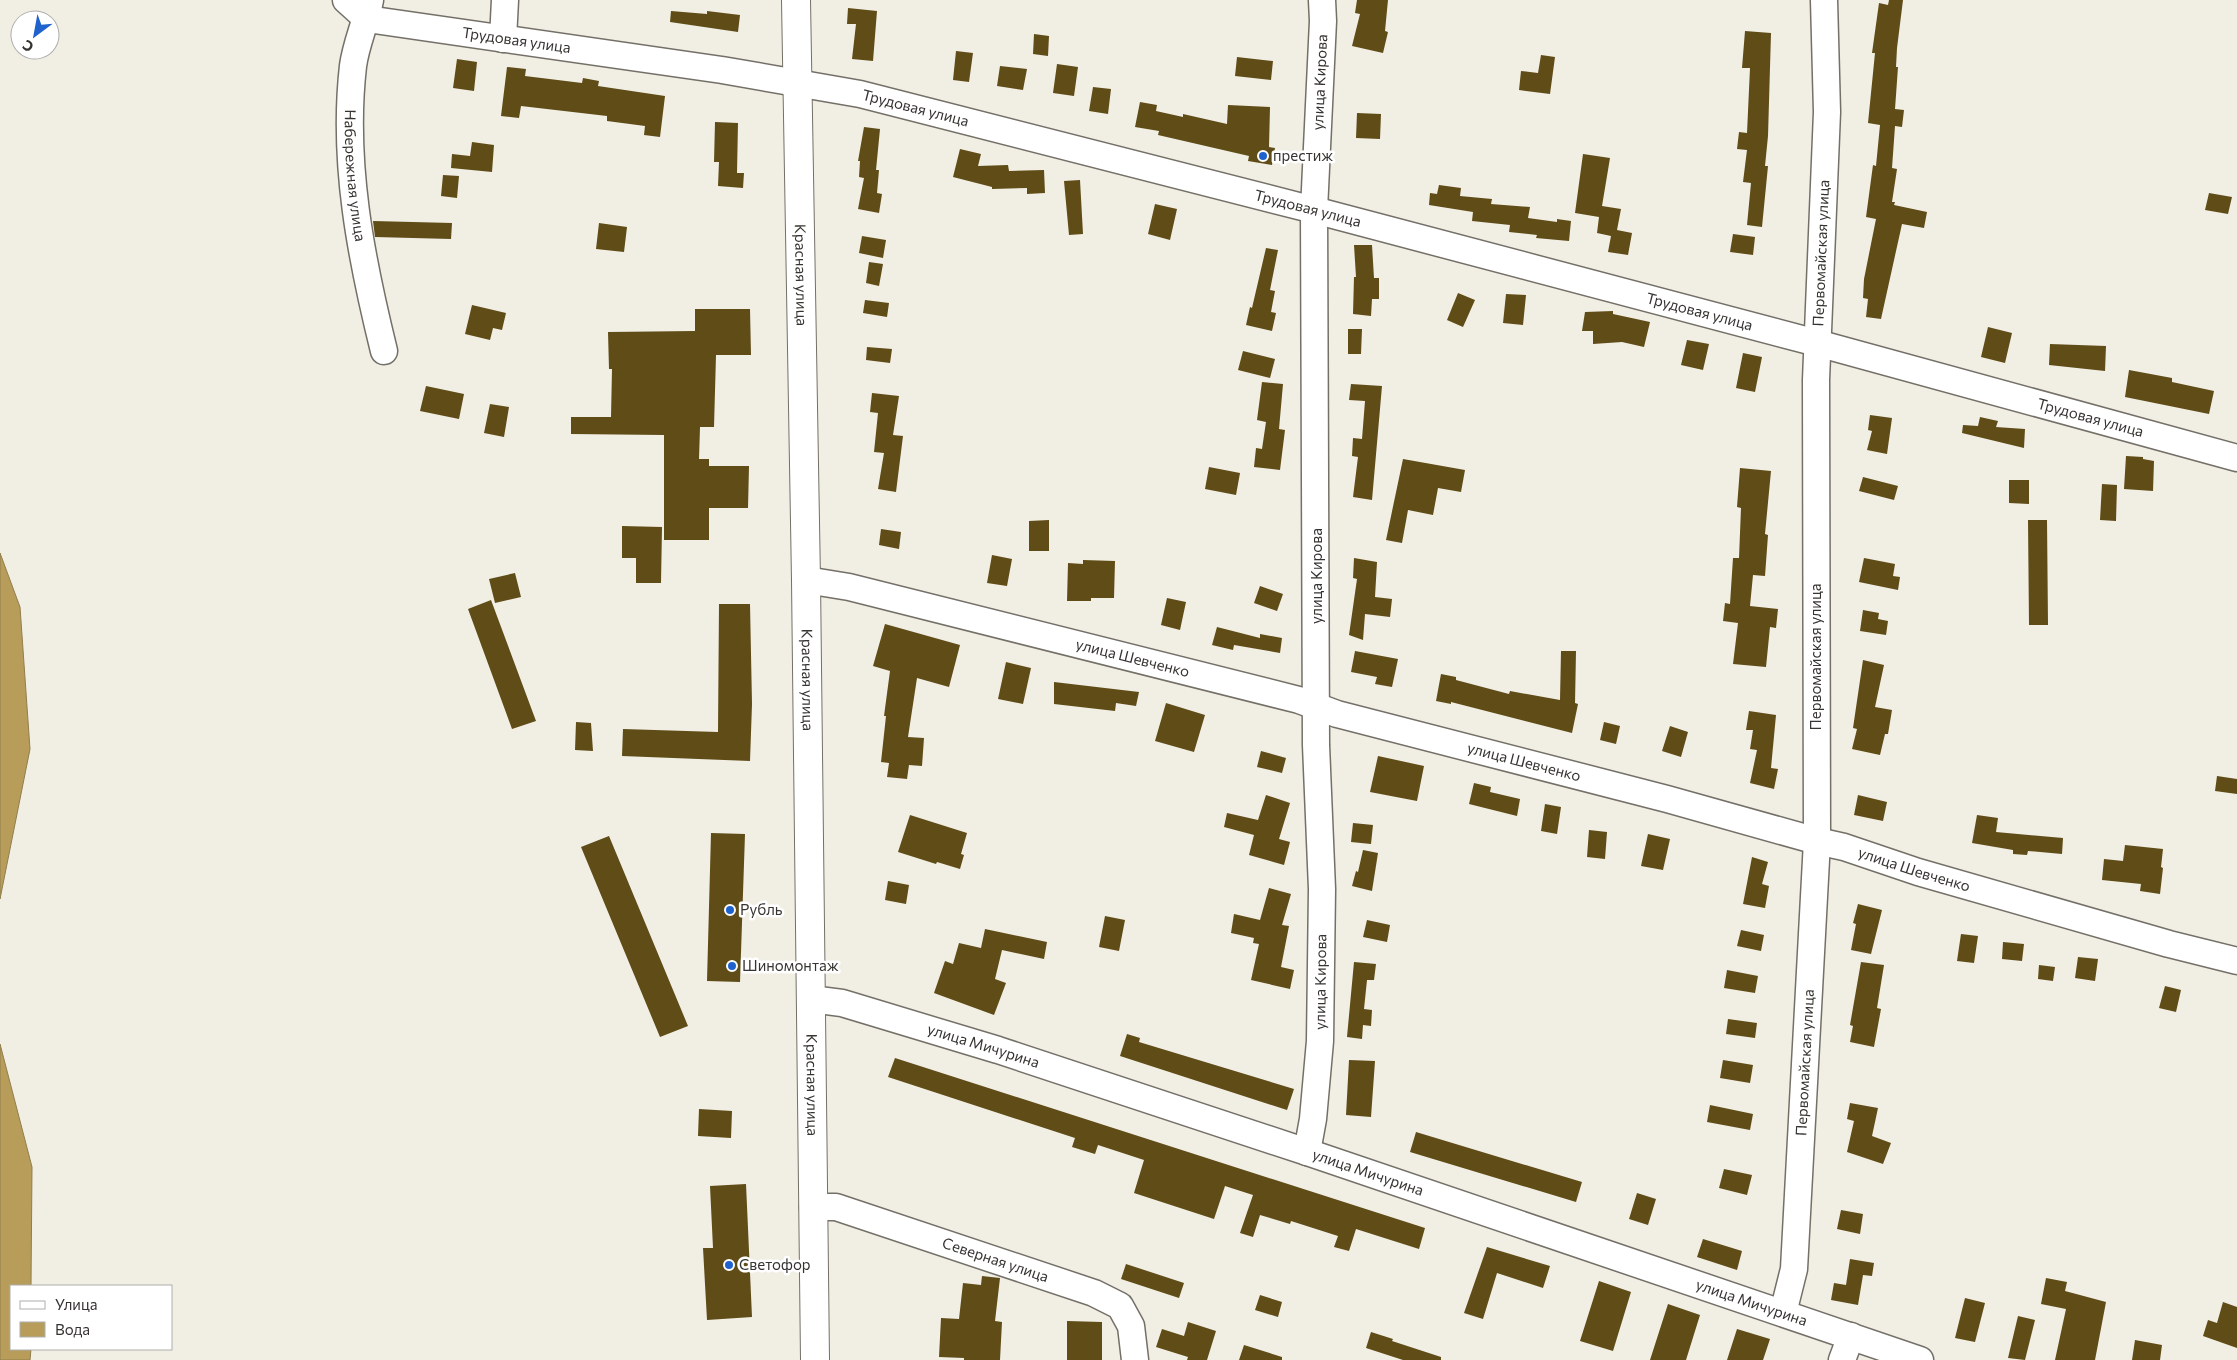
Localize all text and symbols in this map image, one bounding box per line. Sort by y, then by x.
north arrow [10,10,60,60]
street label: Трудовая улица [461,23,572,56]
street label: улица Кирова [1308,34,1330,131]
text: С [19,37,36,56]
street label: Трудовая улица [860,85,971,129]
street label: Набережная улица [342,109,370,243]
place label: престиж [1273,146,1333,164]
marker: престиж [1257,150,1269,162]
street label: Первомайская улица [1808,179,1832,327]
street label: Трудовая улица [1253,185,1363,230]
street label: Красная улица [792,224,812,326]
street label: Трудовая улица [1644,288,1755,334]
street label: Трудовая улица [2035,394,2146,440]
street label: улица Кирова [1307,528,1325,624]
street label: Первомайская улица [1806,584,1824,730]
street label: Красная улица [799,629,818,731]
street label: улица Шевченко [1074,634,1192,680]
street label: улица Шевченко [1465,738,1583,784]
street label: улица Шевченко [1856,842,1973,895]
place label: Рубль [740,900,783,918]
marker: Рубль [724,904,736,916]
street label: улица Кирова [1310,934,1329,1030]
place label: Шиномонтаж [742,956,839,974]
marker: Шиномонтаж [726,960,738,972]
street label: Первомайская улица [1791,989,1817,1136]
street label: улица Мичурина [925,1019,1042,1071]
street label: Красная улица [803,1034,822,1136]
street label: улица Мичурина [1310,1145,1426,1199]
street label: Северная улица [940,1233,1051,1285]
place label: Светофор [739,1255,811,1273]
marker: Светофор [723,1259,735,1271]
street label: улица Мичурина [1694,1275,1810,1329]
legend [10,1285,172,1350]
text: Улица [55,1295,97,1313]
text: Вода [55,1320,90,1338]

